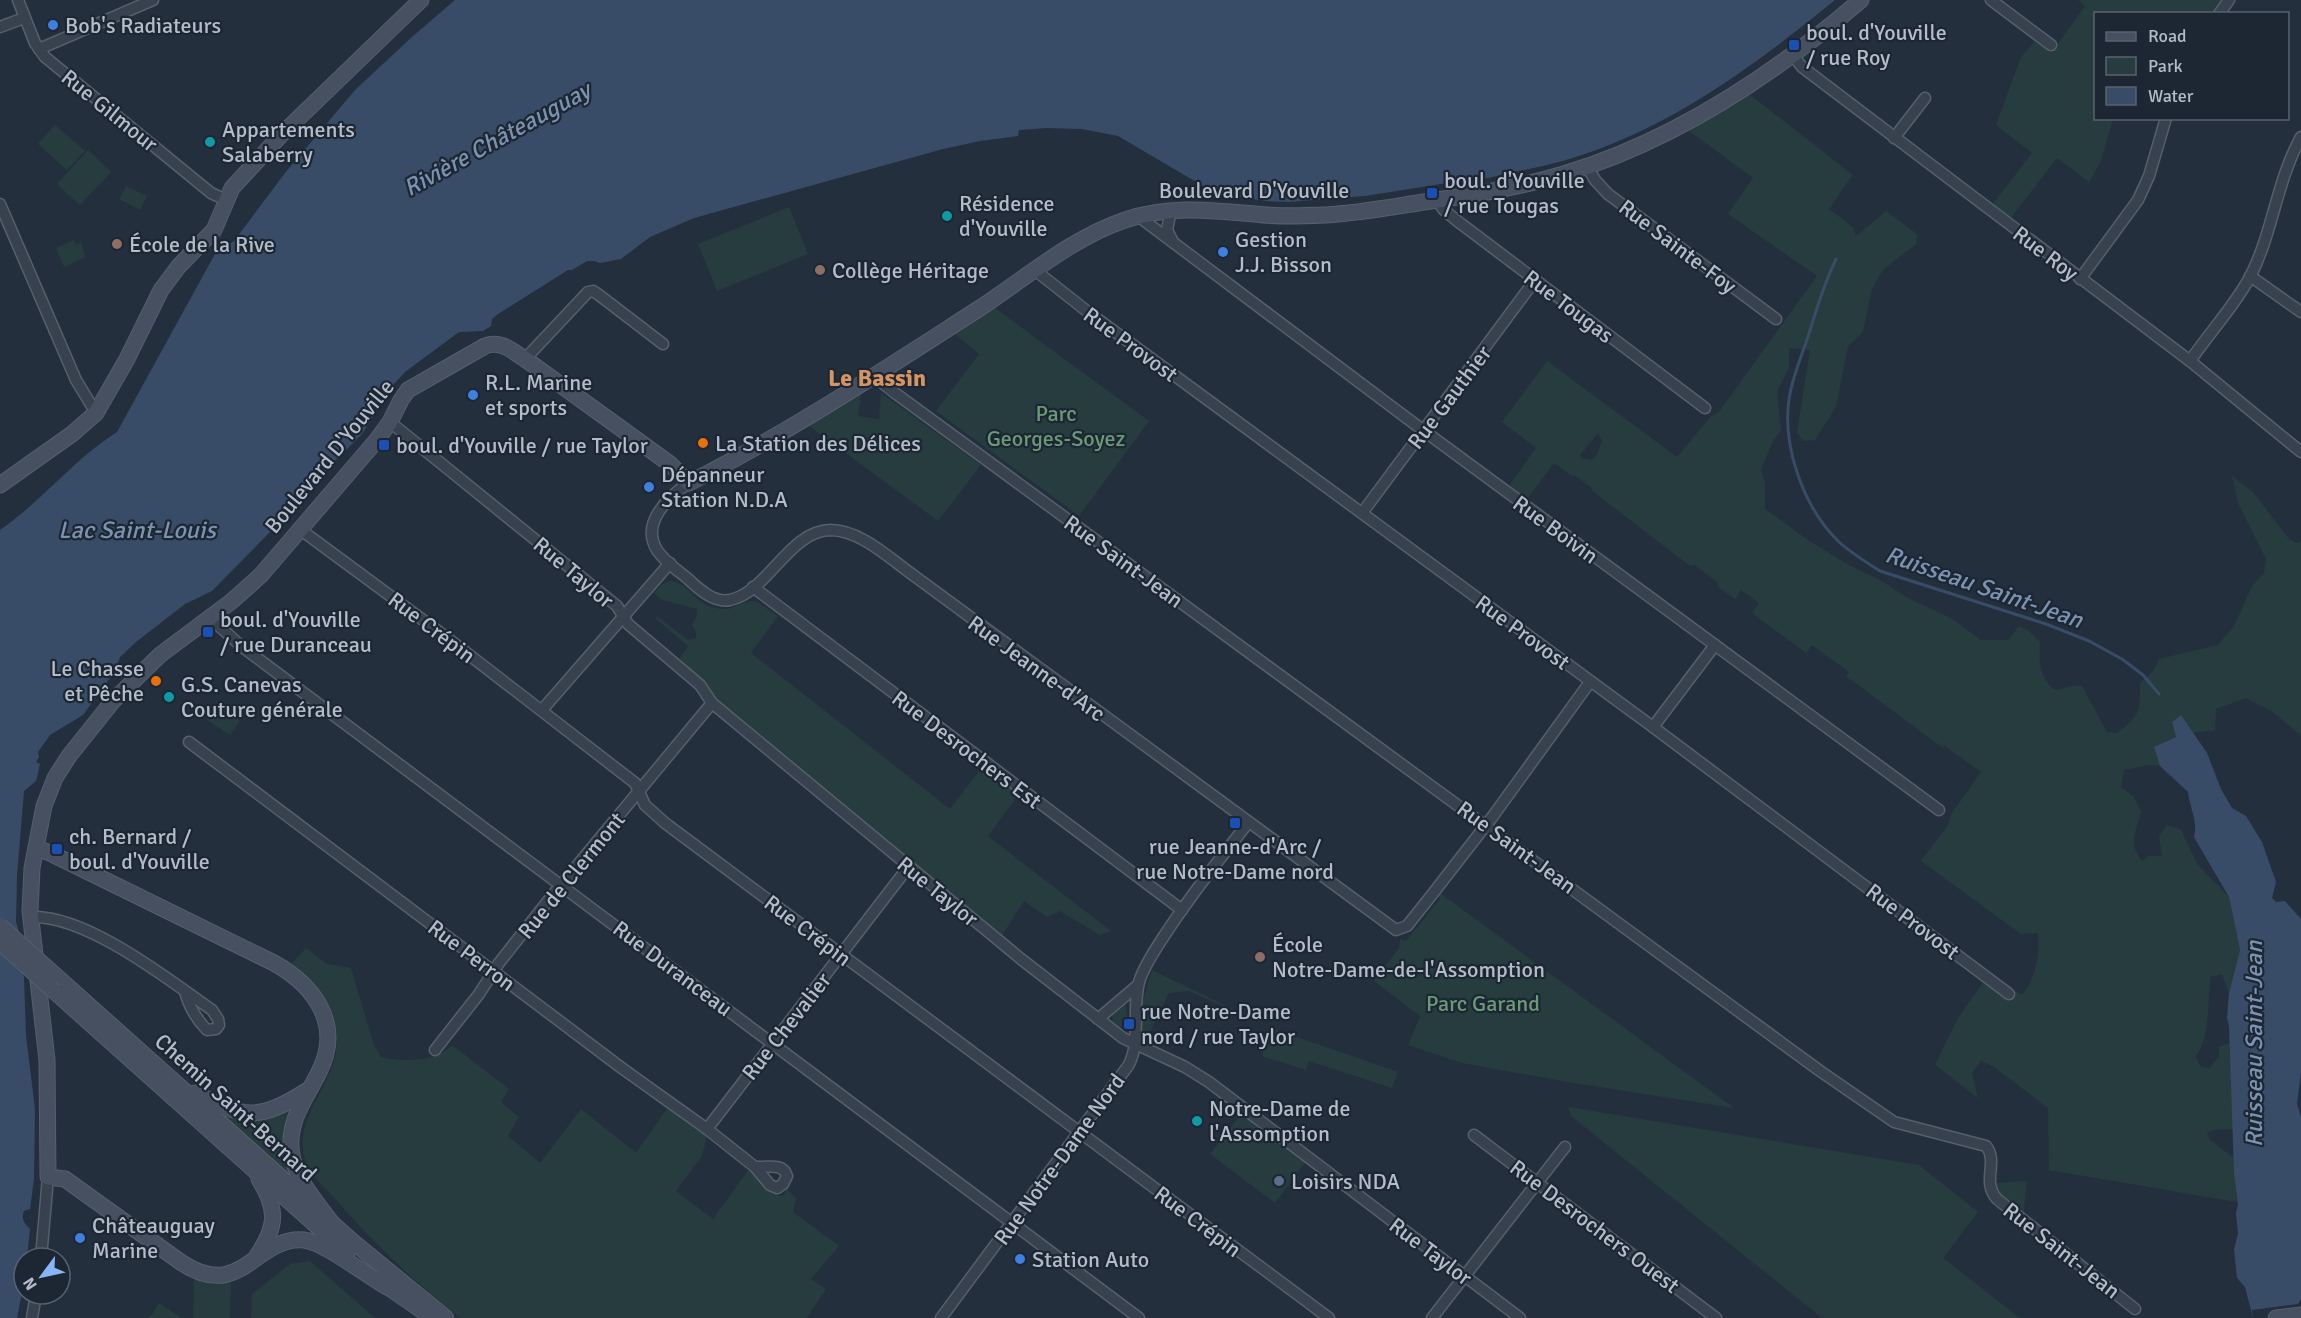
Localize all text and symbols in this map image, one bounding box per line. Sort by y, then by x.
place label: Bob's Radiateurs [65,12,221,39]
legend [2094,12,2289,120]
marker: Bob's Radiateurs [46,18,60,32]
place label: boul. d'Youville / rue Roy [1806,19,1947,71]
text: Road [2148,25,2187,47]
marker: boul. d'Youville / rue Roy [1787,38,1801,52]
text: Park [2148,55,2183,77]
street label: Rue Gilmour [56,63,163,157]
water label: Rivière Châteauguay [398,74,598,203]
text: Water [2148,85,2194,107]
place label: Appartements Salaberry [222,116,355,168]
marker: Appartements Salaberry [203,135,217,149]
place label: boul. d'Youville / rue Tougas [1444,167,1585,219]
street label: Boulevard D'Youville [1159,177,1349,204]
marker: boul. d'Youville / rue Tougas [1425,186,1439,200]
place label: Résidence d'Youville [959,190,1055,242]
street label: Rue Sainte-Foy [1614,193,1742,300]
marker: Résidence d'Youville [940,209,954,223]
street label: Rue Roy [2008,220,2084,287]
place label: Gestion J.J. Bisson [1235,226,1332,278]
place label: École de la Rive [129,231,275,258]
marker: École de la Rive [110,237,124,251]
marker: Gestion J.J. Bisson [1216,245,1230,259]
place label: Collège Héritage [832,257,989,284]
marker: Collège Héritage [813,263,827,277]
street label: Rue Tougas [1518,264,1619,349]
street label: Rue Provost [1078,301,1183,388]
street label: Rue Gauthier [1402,340,1497,454]
district label: Le Bassin [828,363,926,393]
place label: R.L. Marine et sports [485,369,592,421]
street label: Boulevard D'Youville [259,374,400,539]
marker: R.L. Marine et sports [466,388,480,402]
park label: Parc Georges-Soyez [987,400,1125,452]
place label: La Station des Délices [715,430,921,457]
place label: boul. d'Youville / rue Taylor [396,432,648,459]
marker: La Station des Délices [696,436,710,450]
marker: boul. d'Youville / rue Taylor [377,438,391,452]
place label: Dépanneur Station N.D.A [661,461,788,513]
marker: Dépanneur Station N.D.A [642,480,656,494]
street label: Rue Boivin [1508,489,1604,569]
street label: Rue Saint-Jean [1059,509,1189,614]
water label: Lac Saint-Louis [58,515,218,545]
street label: Rue Taylor [528,531,619,614]
water label: Ruisseau Saint-Jean [1881,539,2087,635]
street label: Rue Crépin [383,586,481,669]
street label: Rue Provost [1470,589,1575,676]
place label: boul. d'Youville / rue Duranceau [220,606,372,658]
street label: Rue Jeanne-d'Arc [963,610,1111,727]
marker: boul. d'Youville / rue Duranceau [201,625,215,639]
place label: Le Chasse et Pêche [51,655,144,707]
place label: G.S. Canevas Couture générale [181,671,343,723]
marker: Le Chasse et Pêche [149,674,163,688]
street label: Rue Desrochers Est [887,684,1047,815]
marker: G.S. Canevas Couture générale [162,690,176,704]
street label: Rue Saint-Jean [1452,795,1582,900]
street label: Rue de Clermont [512,806,631,944]
marker: rue Jeanne-d'Arc / rue Notre-Dame nord [1228,816,1242,830]
place label: ch. Bernard / boul. d'Youville [69,823,210,875]
place label: rue Jeanne-d'Arc / rue Notre-Dame nord [1136,833,1334,885]
marker: ch. Bernard / boul. d'Youville [50,842,64,856]
street label: Rue Taylor [892,850,984,932]
street label: Rue Provost [1861,877,1965,965]
street label: Rue Crépin [759,889,857,972]
street label: Rue Perron [423,914,521,997]
street label: Rue Duranceau [608,915,738,1022]
place label: École Notre-Dame-de-l'Assomption [1272,931,1545,983]
water label: Ruisseau Saint-Jean [2239,940,2269,1147]
marker: École Notre-Dame-de-l'Assomption [1253,950,1267,964]
street label: Rue Chevalier [736,967,837,1085]
park label: Parc Garand [1426,990,1540,1017]
place label: rue Notre-Dame nord / rue Taylor [1141,998,1295,1050]
marker: rue Notre-Dame nord / rue Taylor [1122,1017,1136,1031]
street label: Chemin Saint-Bernard [149,1028,322,1187]
street label: Rue Notre-Dame Nord [988,1068,1131,1250]
place label: Notre-Dame de l'Assomption [1209,1095,1351,1147]
marker: Notre-Dame de l'Assomption [1190,1114,1204,1128]
street label: Rue Desrochers Ouest [1505,1154,1685,1299]
place label: Loisirs NDA [1291,1168,1400,1195]
marker: Loisirs NDA [1272,1174,1286,1188]
street label: Rue Crépin [1149,1180,1247,1263]
street label: Rue Saint-Jean [1998,1196,2126,1304]
place label: Châteauguay Marine [92,1212,215,1264]
street label: Rue Taylor [1384,1212,1477,1291]
marker: Châteauguay Marine [73,1231,87,1245]
north arrow [12,1246,72,1306]
place label: Station Auto [1032,1246,1149,1273]
marker: Station Auto [1013,1252,1027,1266]
text: N [19,1274,42,1294]

